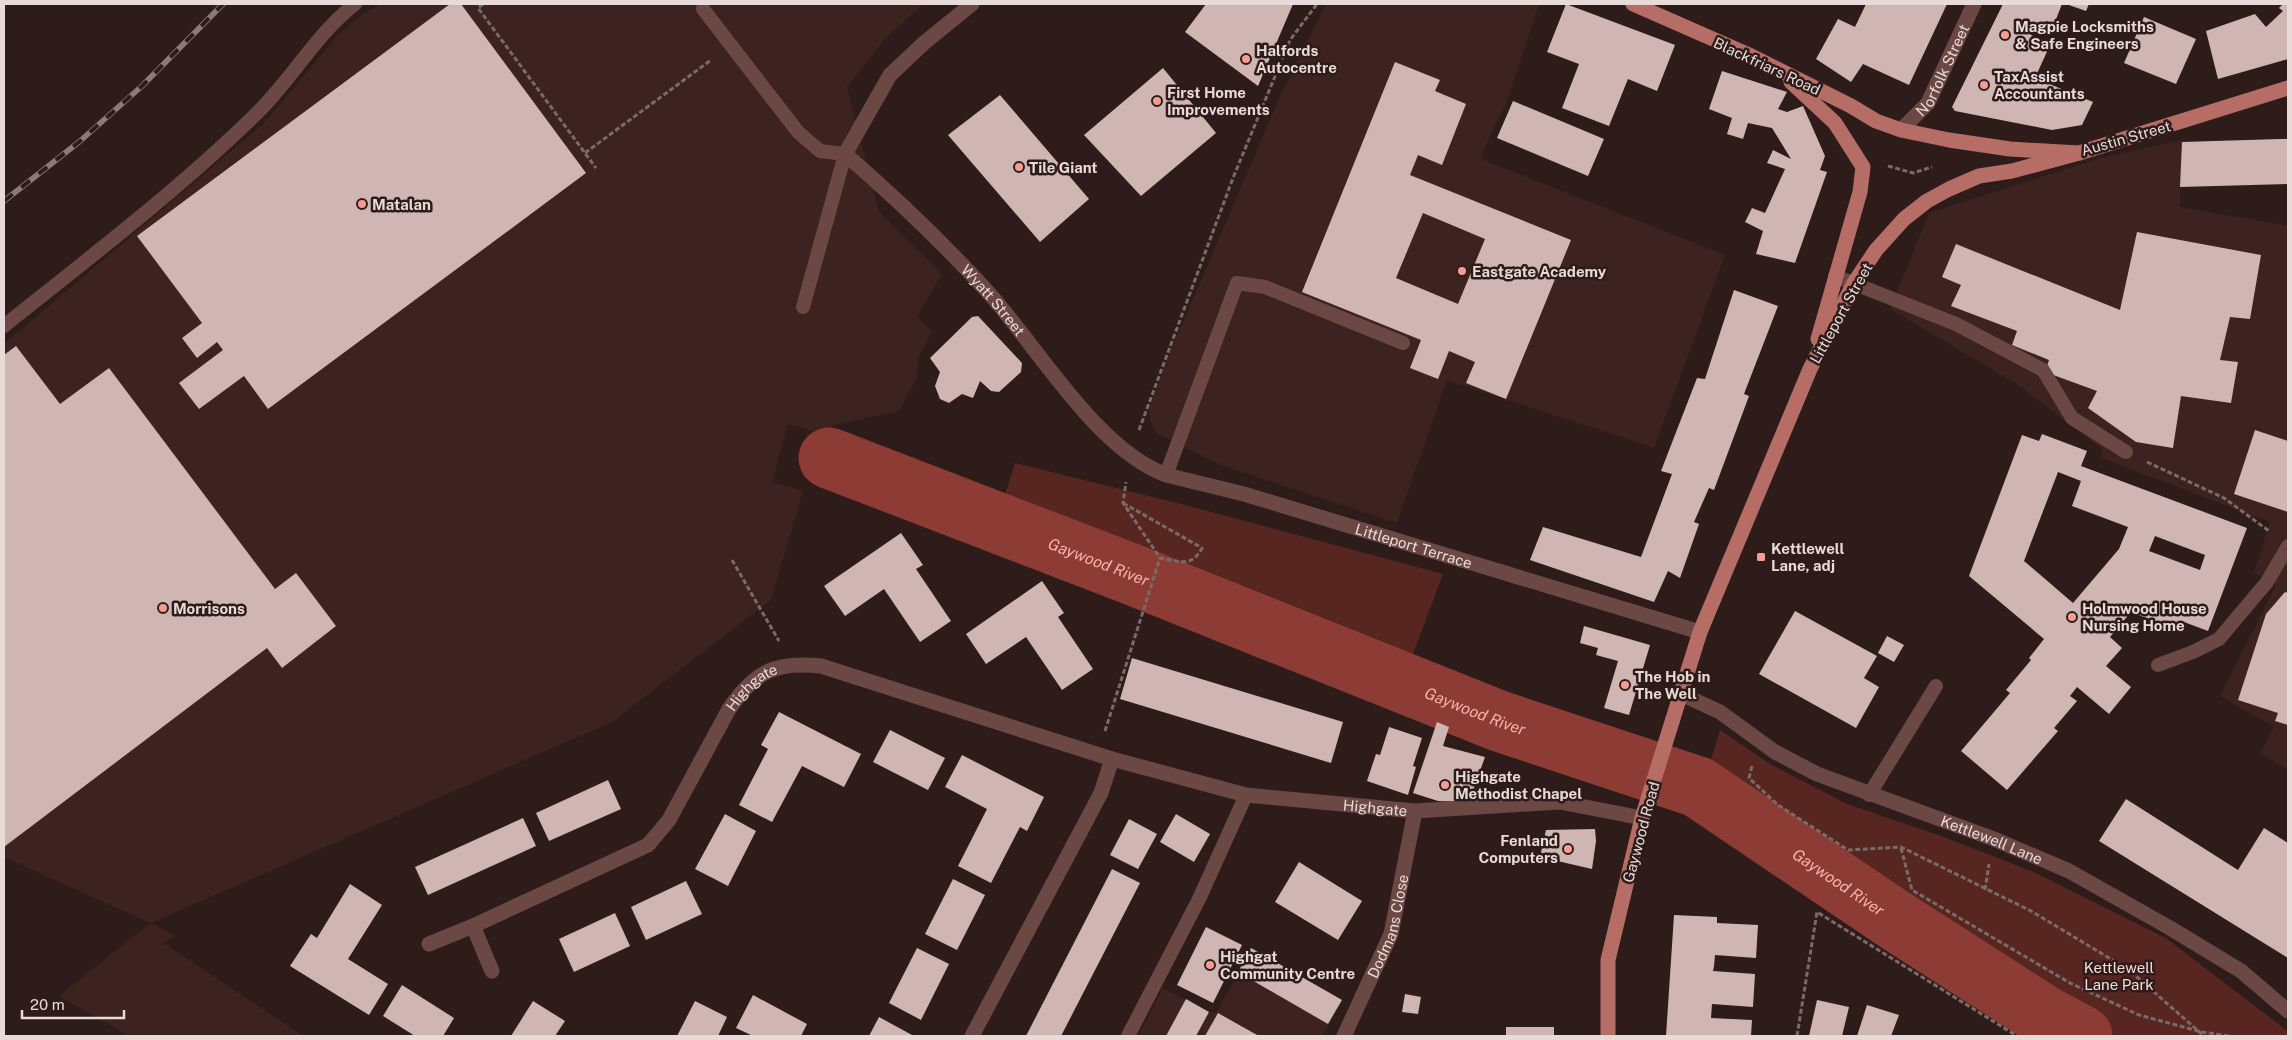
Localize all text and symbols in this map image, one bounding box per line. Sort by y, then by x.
place label: Magpie Locksmiths & Safe Engineers [2015,18,2154,52]
street label: Norfolk Street [1912,21,1972,119]
marker: Magpie Locksmiths & Safe Engineers [1999,29,2011,41]
street label: Blackfriars Road [1711,34,1823,98]
place label: Halfords Autocentre [1256,42,1337,76]
marker: Halfords Autocentre [1240,53,1252,65]
place label: TaxAssist Accountants [1994,68,2085,102]
marker: TaxAssist Accountants [1978,79,1990,91]
place label: First Home Improvements [1167,84,1270,118]
marker: First Home Improvements [1151,95,1163,107]
street label: Austin Street [2079,117,2173,159]
place label: Tile Giant [1029,159,1098,176]
marker: Tile Giant [1013,161,1025,173]
place label: Matalan [372,196,431,213]
marker: Matalan [356,198,368,210]
street label: Littleport Street [1806,260,1876,366]
street label: Wyatt Street [958,261,1029,339]
place label: Eastgate Academy [1472,263,1607,280]
marker: Eastgate Academy [1456,265,1468,277]
street label: Littleport Terrace [1353,520,1474,571]
water label: Gaywood River [1046,534,1153,590]
place label: Kettlewell Lane, adj [1771,540,1845,574]
marker: Kettlewell Lane, adj [1755,551,1767,563]
place label: Morrisons [173,600,245,617]
place label: Holmwood House Nursing Home [2082,600,2207,634]
marker: Morrisons [157,602,169,614]
marker: Holmwood House Nursing Home [2066,611,2078,623]
street label: Highgate [722,660,779,714]
place label: The Hob in The Well [1635,668,1711,702]
marker: The Hob in The Well [1619,679,1631,691]
water label: Gaywood River [1422,683,1529,739]
place label: Highgate Methodist Chapel [1455,768,1582,802]
marker: Highgate Methodist Chapel [1439,779,1451,791]
street label: Gaywood Road [1619,780,1663,884]
street label: Highgate [1342,796,1408,819]
street label: Kettlewell Lane [1939,812,2045,867]
place label: Fenland Computers [1478,832,1558,866]
marker: Fenland Computers [1562,843,1574,855]
water label: Gaywood River [1789,844,1889,920]
street label: Dodmans Close [1363,873,1411,981]
place label: Highgat Community Centre [1220,948,1355,982]
marker: Highgat Community Centre [1204,959,1216,971]
park label: Kettlewell Lane Park [2084,959,2154,993]
scale bar [22,988,125,1020]
text: 20 m [30,996,65,1013]

